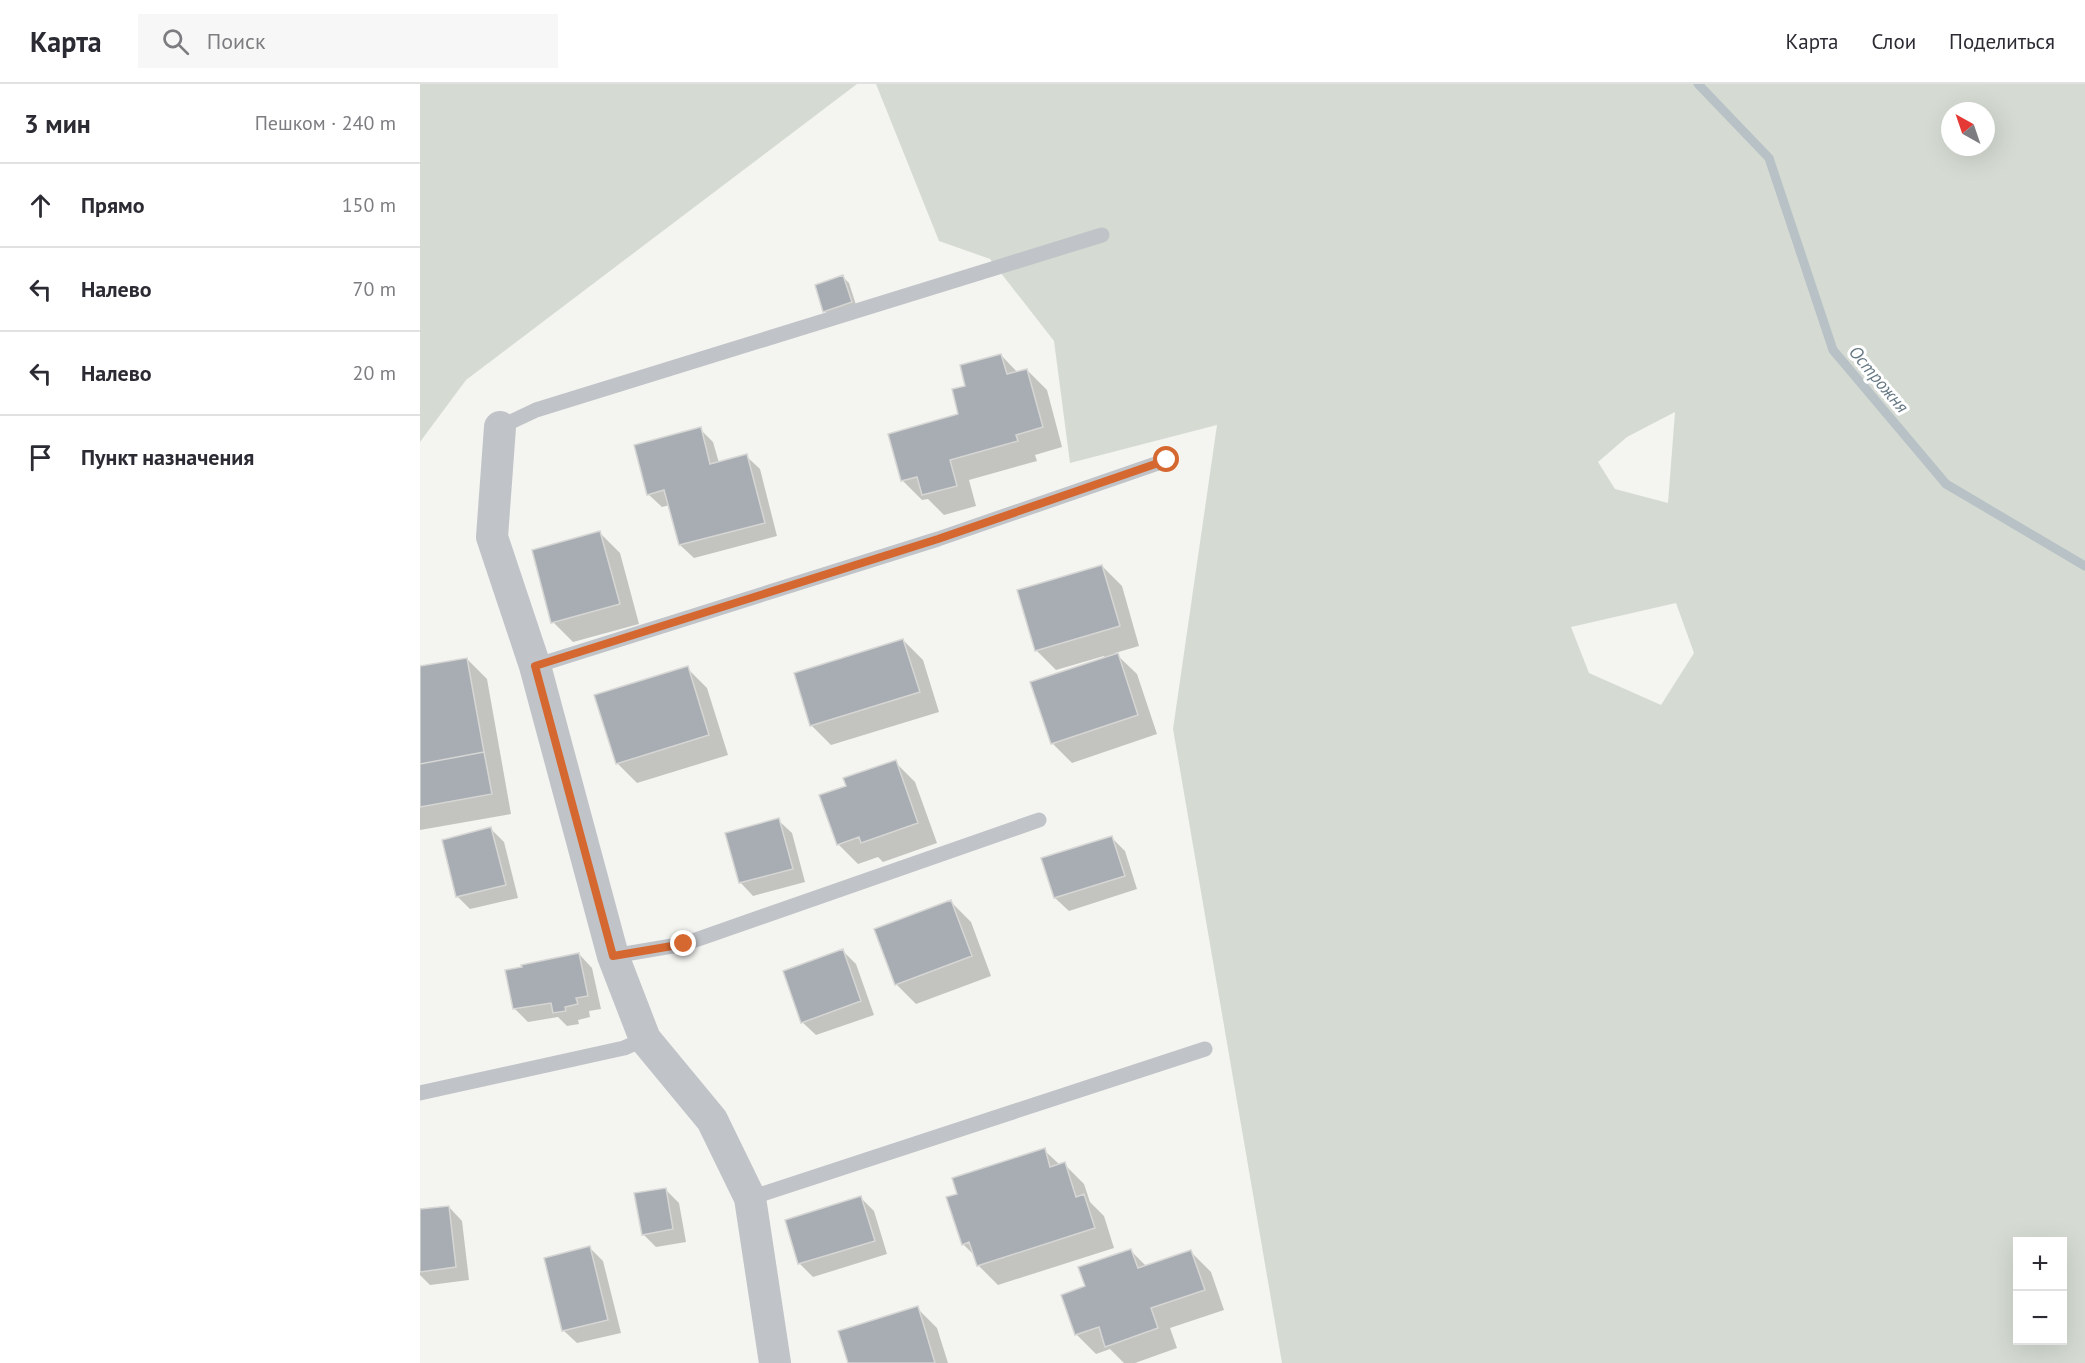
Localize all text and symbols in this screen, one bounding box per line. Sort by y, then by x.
search box [138,14,558,68]
text: Карта [30,23,102,60]
icon: search [159,25,192,58]
text: Поиск [207,27,266,55]
text: Карта [1785,28,1838,55]
text: Слои [1871,28,1916,55]
text: Поделиться [1949,28,2055,55]
north arrow [1941,102,1995,156]
text: 3 мин [24,107,91,140]
text: Пешком · 240 m [255,110,396,136]
icon: ahead [24,189,57,222]
text: Прямо [81,191,144,219]
text: 150 m [342,192,396,218]
icon: left [24,273,57,306]
text: Налево [81,275,152,303]
text: 70 m [353,276,396,302]
water label: Острожня [1844,341,1914,418]
icon: left [24,357,57,390]
text: Налево [81,359,152,387]
text: 20 m [353,360,396,386]
icon: arrive [24,441,57,474]
text: Пункт назначения [81,443,254,471]
route start [1153,446,1179,472]
route end [670,930,696,956]
map controls [2013,1237,2067,1345]
button: + [2013,1237,2067,1291]
button: − [2013,1291,2067,1345]

